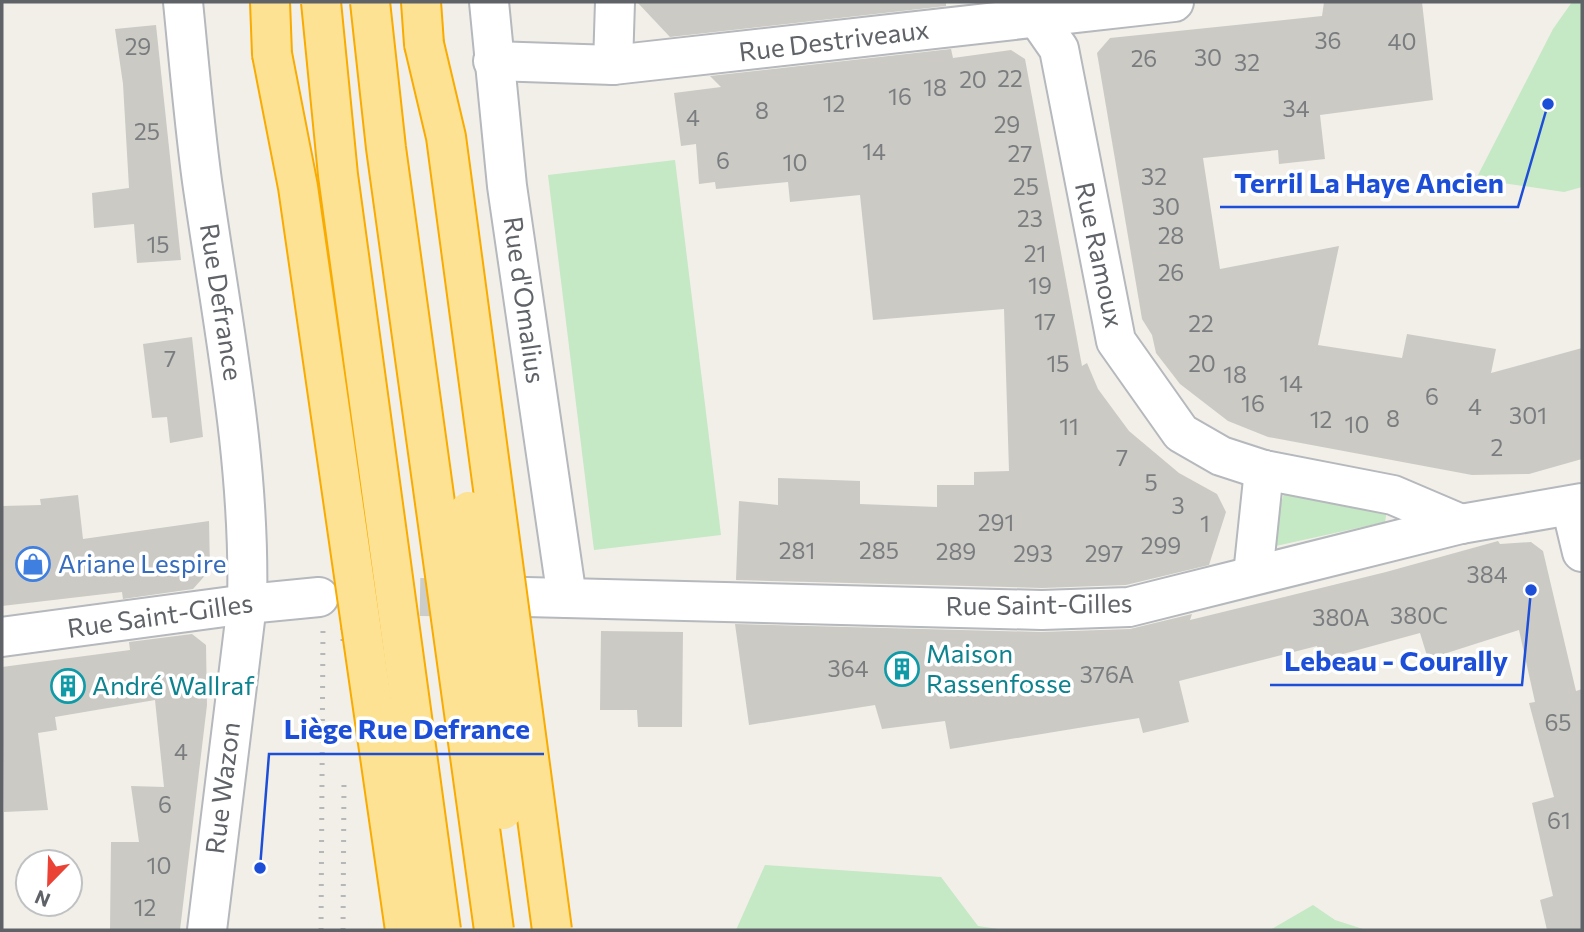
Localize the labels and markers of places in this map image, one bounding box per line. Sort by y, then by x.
callout: Terril La Haye Ancien [1220,158,1518,207]
shop icon: Ariane Lespire [14,545,52,583]
place label: Ariane Lespire [58,547,226,578]
callout: Lebeau - Courally [1270,636,1522,685]
place label: Maison Rassenfosse [926,637,1071,698]
building icon: Maison Rassenfosse [883,650,921,688]
building icon: André Wallraf [49,667,87,705]
place label: André Wallraf [92,669,255,700]
callout: Liège Rue Defrance [269,705,544,754]

